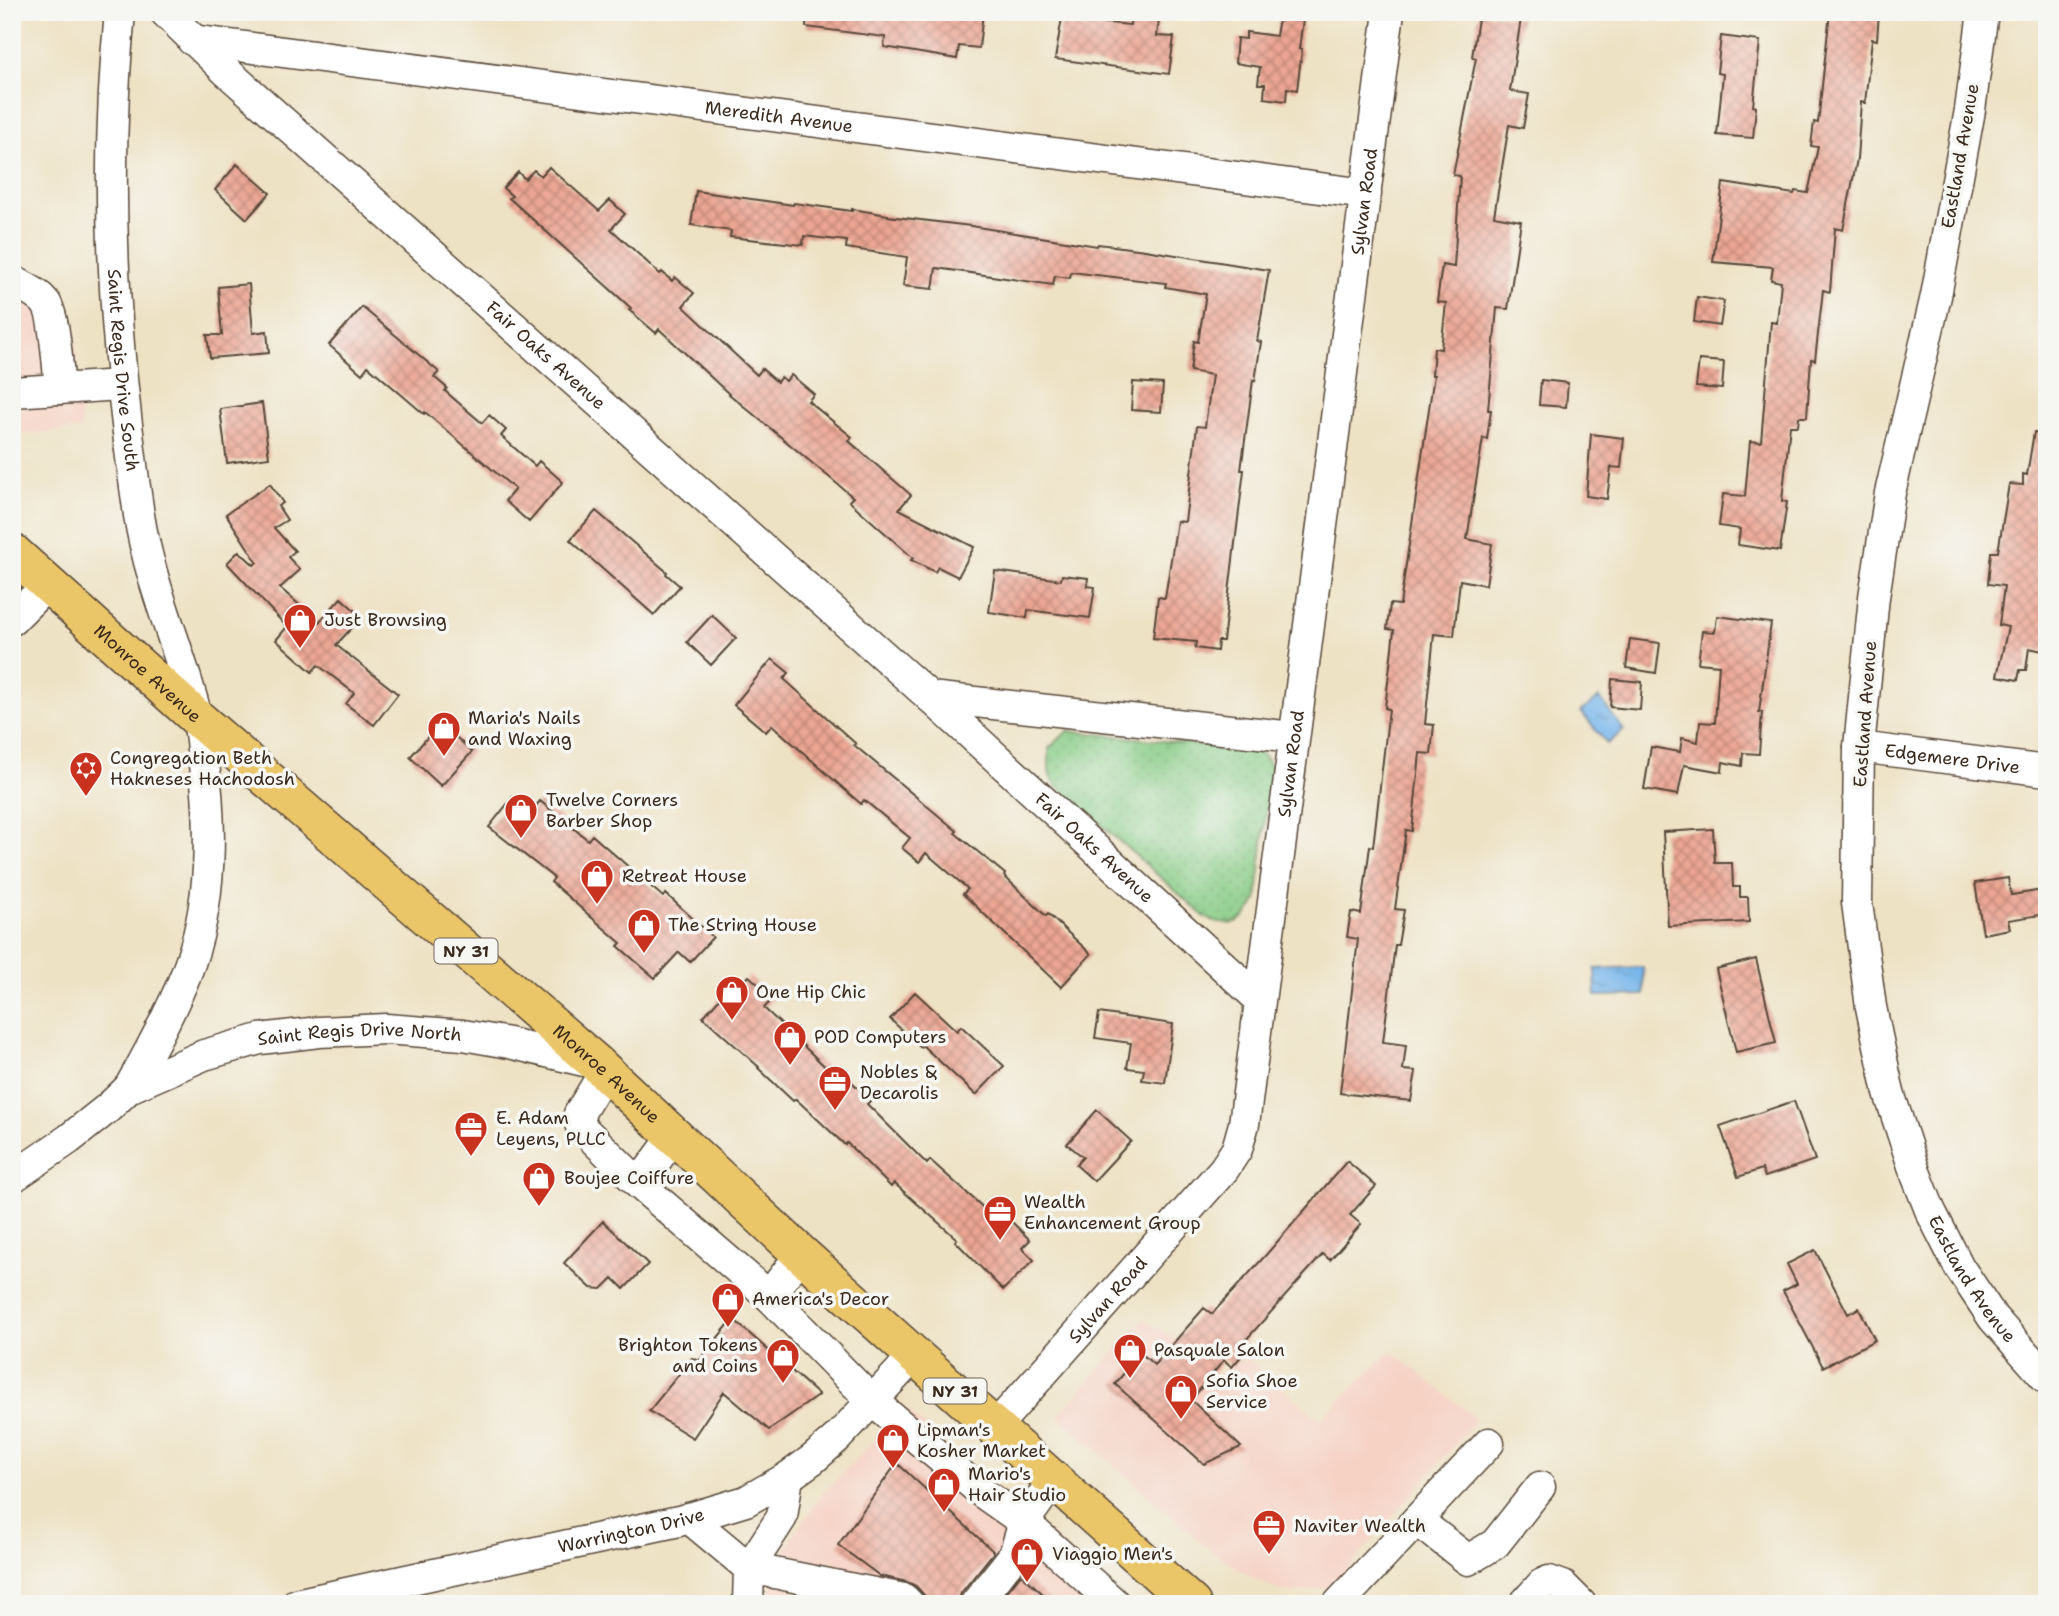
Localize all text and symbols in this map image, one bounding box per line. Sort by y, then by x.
street label: Eastland Avenue [1935,82,1985,230]
street label: Meredith Avenue [703,95,855,139]
street label: Sylvan Road [1345,147,1383,257]
street label: Saint Regis Drive South [102,268,145,473]
street label: Fair Oaks Avenue [481,296,611,415]
shop icon: Just Browsing [281,601,319,650]
place label: Just Browsing [324,608,447,632]
street label: Monroe Avenue [88,619,207,728]
street label: Eastland Avenue [1848,640,1882,788]
place label: Maria's Nails and Waxing [468,706,581,751]
shop icon: Maria's Nails and Waxing [425,709,463,758]
street label: Sylvan Road [1272,709,1310,819]
street label: Edgemere Drive [1883,738,2021,779]
place label: Congregation Beth Hakneses Hachodosh [110,746,295,791]
synagogue icon: Congregation Beth Hakneses Hachodosh [67,749,105,798]
street label: Fair Oaks Avenue [1030,787,1159,908]
place label: Twelve Corners Barber Shop [546,788,678,833]
shop icon: Twelve Corners Barber Shop [502,791,540,840]
shop icon: Retreat House [578,857,616,906]
place label: Retreat House [622,864,747,888]
shop icon: The String House [625,906,663,955]
place label: The String House [668,913,817,937]
road number: NY 31 [434,939,498,964]
shop icon: One Hip Chic [713,973,751,1022]
place label: One Hip Chic [756,980,866,1004]
street label: Saint Regis Drive North [256,1017,463,1051]
shop icon: POD Computers [771,1018,809,1067]
street label: Monroe Avenue [548,1019,665,1129]
place label: POD Computers [814,1025,946,1049]
place label: Nobles & Decarolis [860,1060,939,1105]
office icon: Nobles & Decarolis [816,1063,854,1112]
place label: E. Adam Leyens, PLLC [496,1106,606,1151]
office icon: E. Adam Leyens, PLLC [452,1109,490,1158]
shop icon: Boujee Coiffure [520,1159,558,1208]
place label: Boujee Coiffure [564,1166,694,1190]
place label: Wealth Enhancement Group [1024,1190,1201,1235]
office icon: Wealth Enhancement Group [981,1193,1019,1242]
street label: Eastland Avenue [1923,1211,2021,1348]
street label: Sylvan Road [1063,1252,1153,1348]
shop icon: America's Decor [709,1280,747,1329]
place label: America's Decor [752,1287,889,1311]
shop icon: Pasquale Salon [1111,1331,1149,1380]
place label: Brighton Tokens and Coins [618,1333,758,1378]
shop icon: Brighton Tokens and Coins [764,1336,802,1385]
place label: Pasquale Salon [1154,1338,1285,1362]
place label: Sofia Shoe Service [1206,1369,1298,1414]
shop icon: Sofia Shoe Service [1162,1372,1200,1421]
road number: NY 31 [923,1378,986,1404]
place label: Lipman's Kosher Market [917,1418,1046,1463]
shop icon: Lipman's Kosher Market [874,1421,912,1470]
place label: Mario's Hair Studio [968,1462,1066,1507]
shop icon: Mario's Hair Studio [925,1465,963,1514]
street label: Warrington Drive [556,1502,707,1559]
office icon: Naviter Wealth [1250,1507,1288,1556]
place label: Naviter Wealth [1294,1514,1426,1538]
shop icon: Viaggio Men's [1008,1535,1046,1584]
place label: Viaggio Men's [1052,1542,1173,1566]

